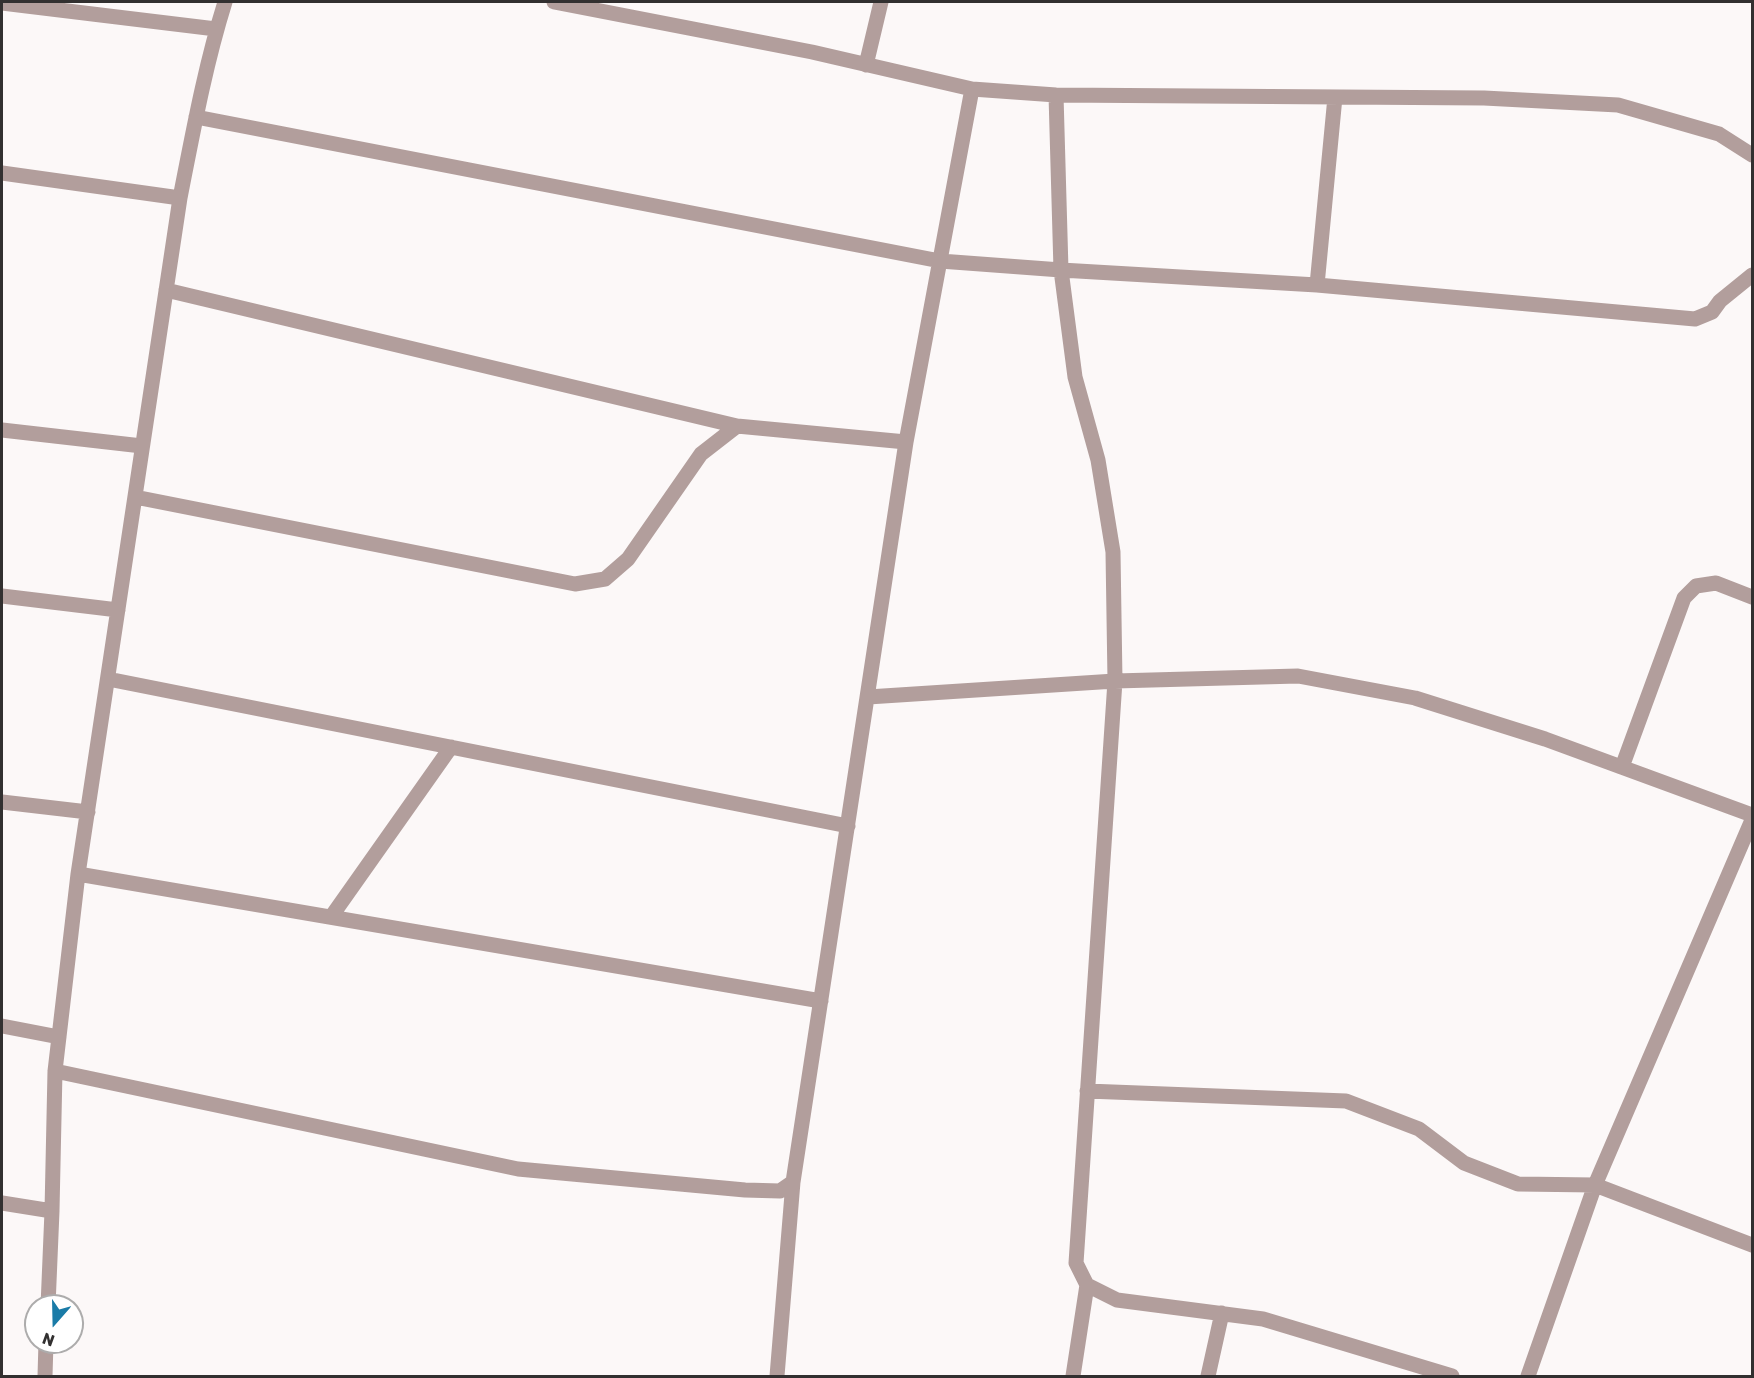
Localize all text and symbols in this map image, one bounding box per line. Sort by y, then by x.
north arrow [24,1294,84,1354]
text: N [40,1329,57,1350]

